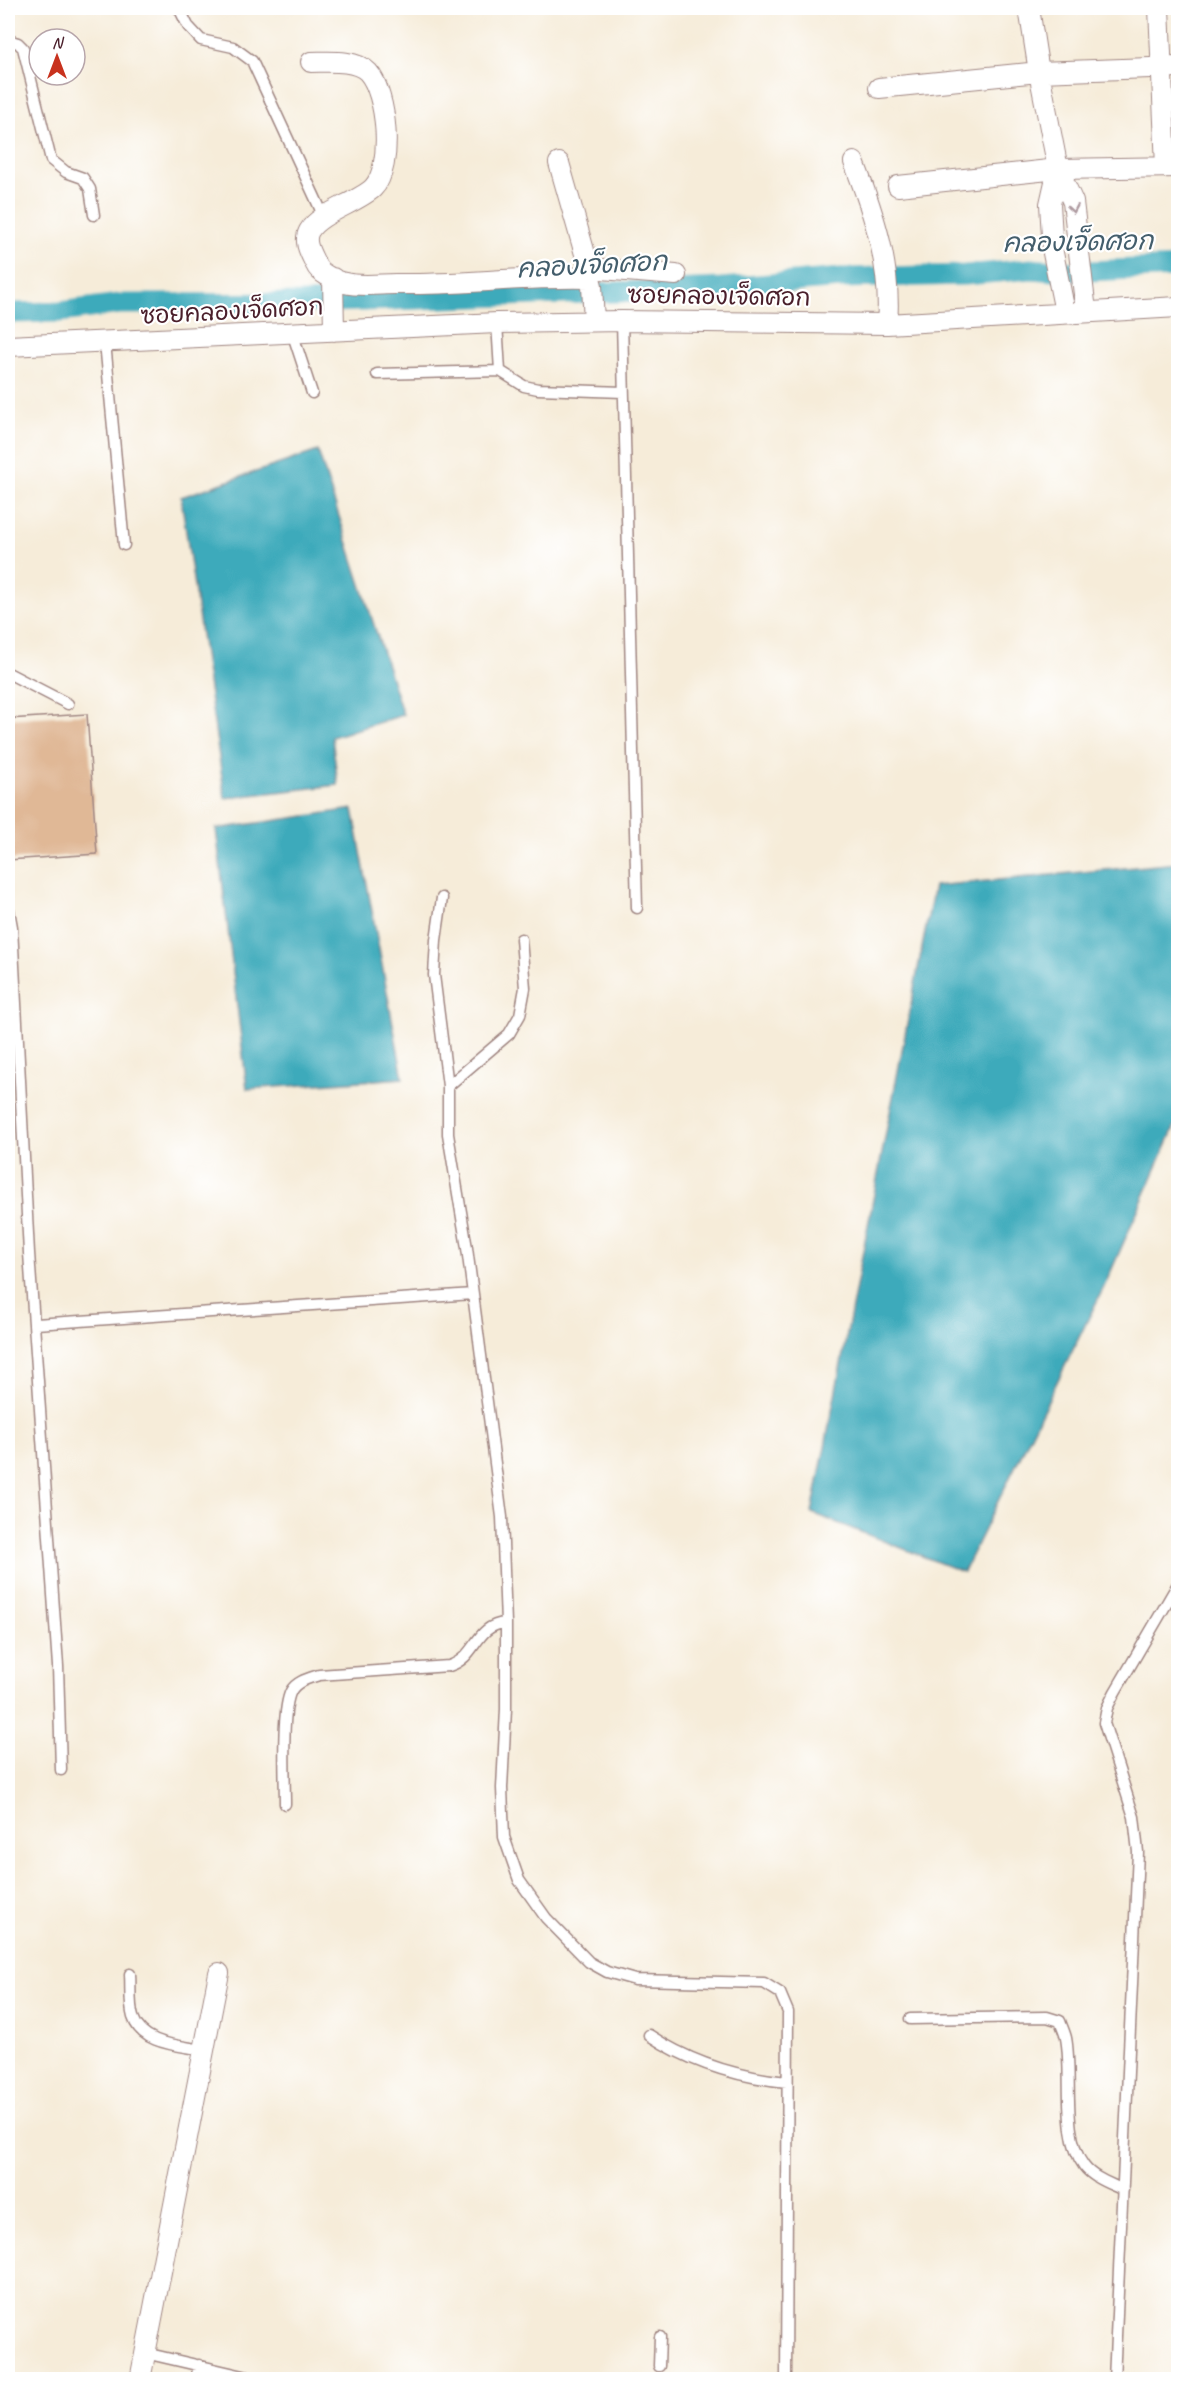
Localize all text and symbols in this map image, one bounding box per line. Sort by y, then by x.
north arrow [27,27,87,87]
text: N [52,33,65,53]
one-way arrow [1066,204,1079,214]
water label: คลองเจ็ดศอก [1002,223,1155,260]
water label: คลองเจ็ดศอก [516,244,669,285]
street label: ซอยคลองเจ็ดศอก [627,279,811,313]
street label: ซอยคลองเจ็ดศอก [140,291,324,331]

